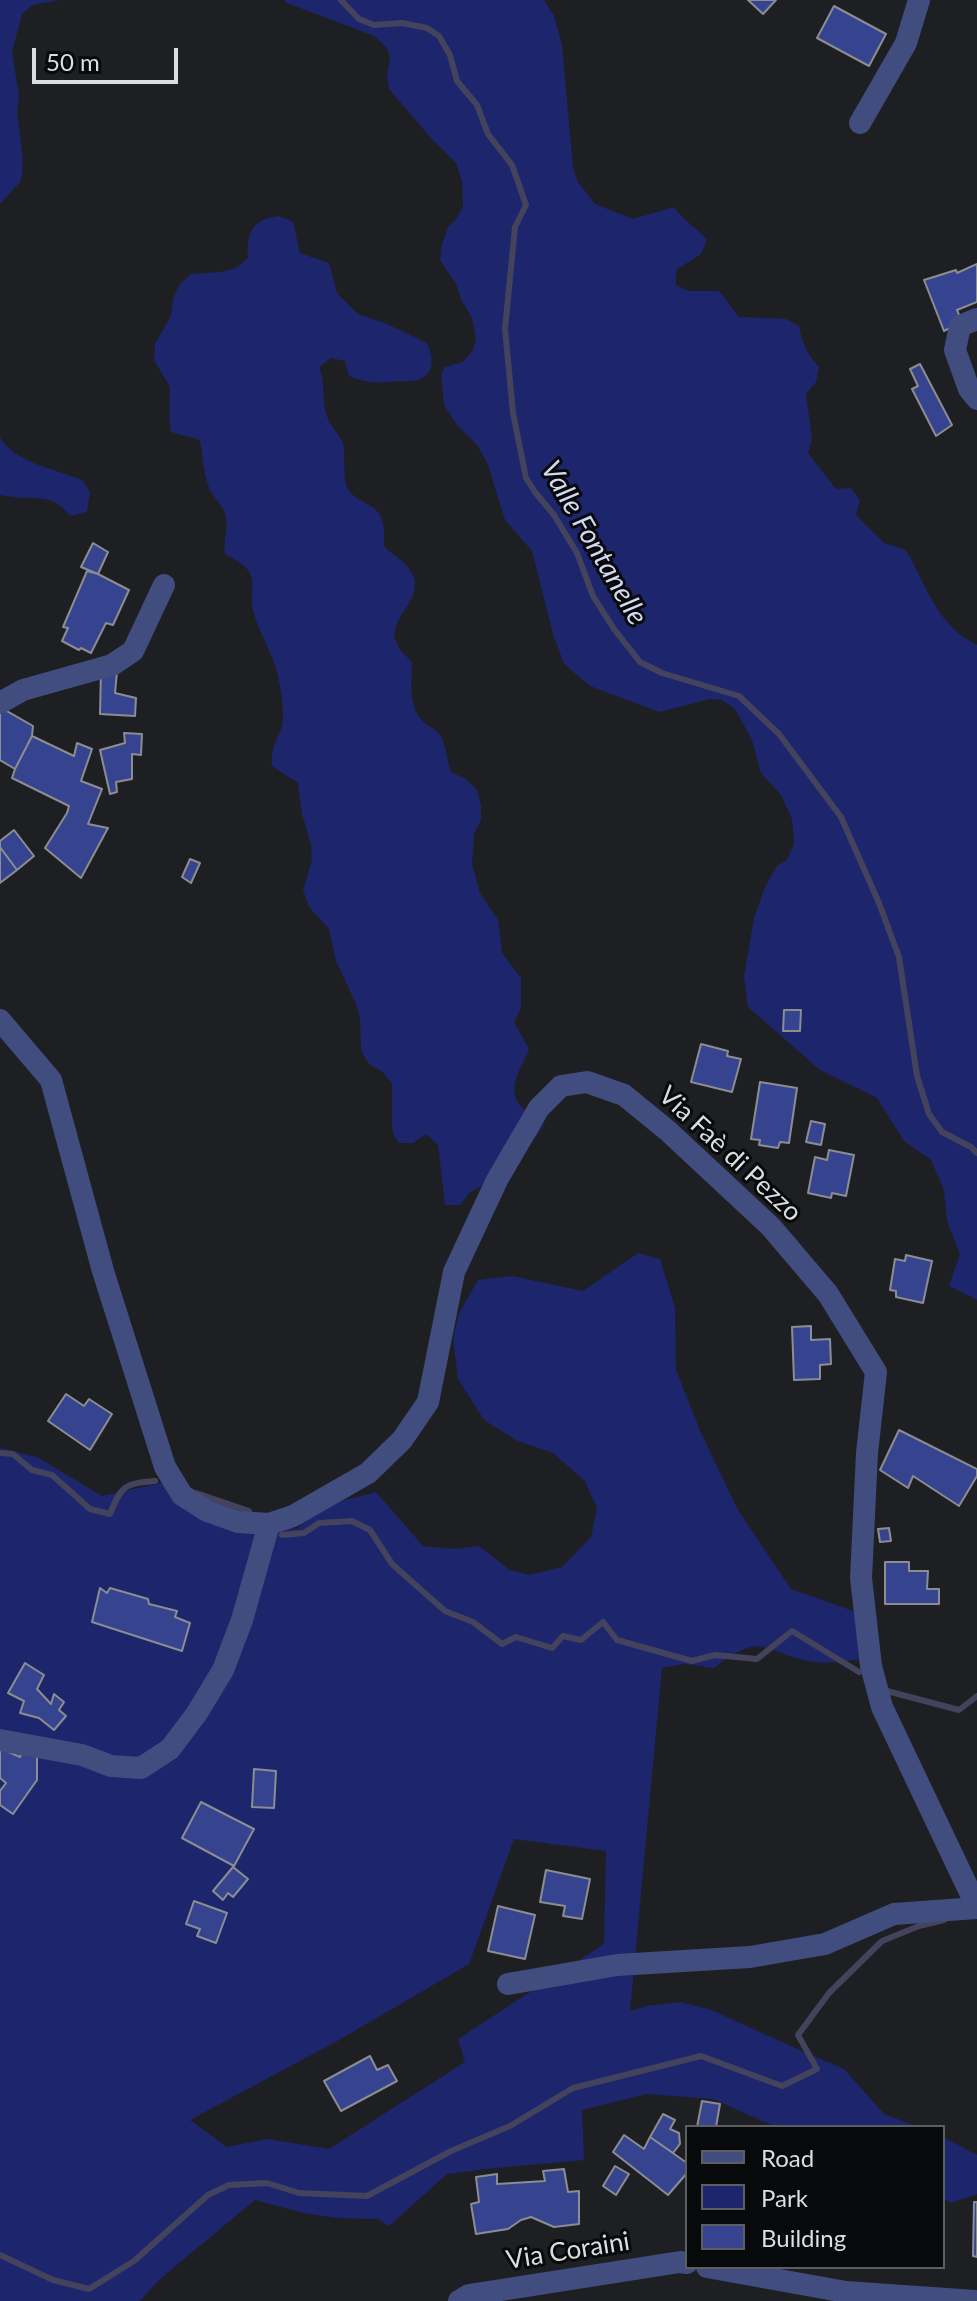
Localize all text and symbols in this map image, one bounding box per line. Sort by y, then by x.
scale bar [36,32,182,82]
text: 50 m [46,47,100,76]
water label: Valle Fontanelle [534,455,654,631]
street label: Via Faè di Pezzo [652,1080,808,1228]
legend [685,2125,945,2269]
text: Road [761,2143,814,2172]
text: Park [761,2183,808,2212]
text: Building [761,2223,846,2252]
street label: Via Coraini [504,2226,632,2276]

